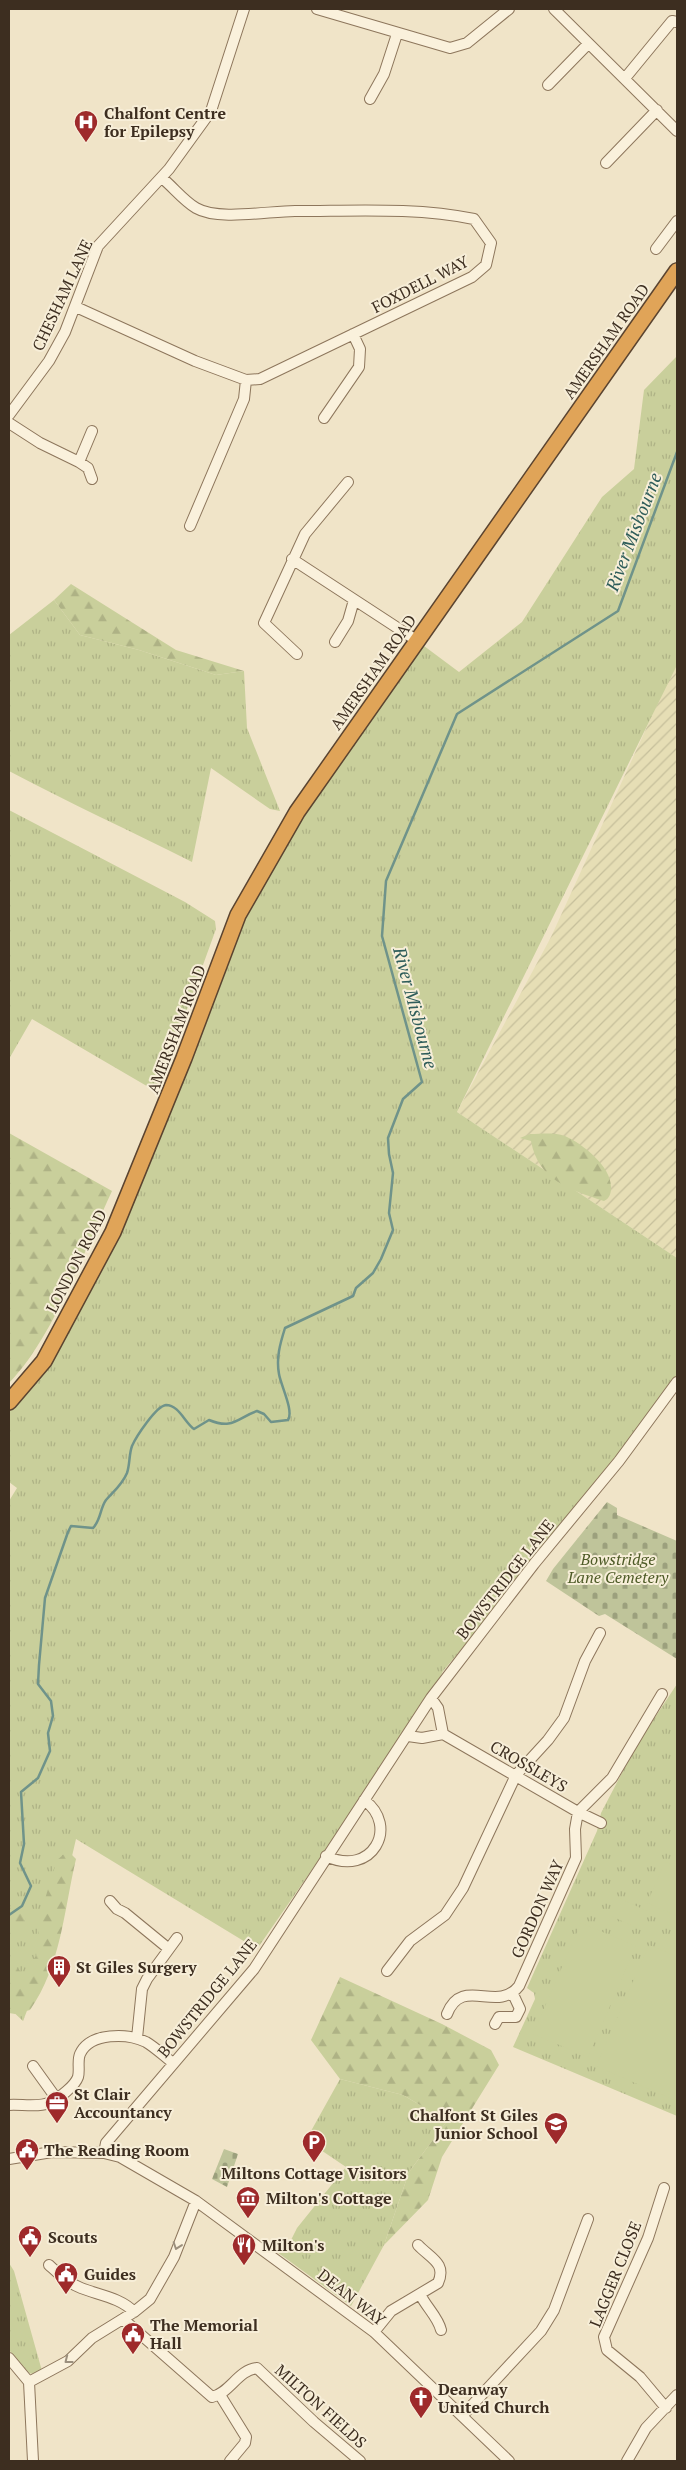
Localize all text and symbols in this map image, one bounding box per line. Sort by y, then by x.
place label: Chalfont Centre for Epilepsy [104,102,226,142]
hospital icon: Chalfont Centre for Epilepsy [73,109,99,143]
street label: CHESHAM LANE [26,236,98,354]
street label: FOXDELL WAY [368,250,473,318]
street label: AMERSHAM ROAD [558,279,654,403]
water label: River Misbourne [599,469,667,595]
street label: AMERSHAM ROAD [325,610,421,734]
water label: River Misbourne [388,943,444,1071]
street label: AMERSHAM ROAD [141,962,211,1096]
street label: LONDON ROAD [40,1205,112,1317]
street label: BOWSTRIDGE LANE [451,1514,559,1644]
park label: Bowstridge Lane Cemetery [567,1548,669,1588]
street label: CROSSLEYS [486,1735,572,1797]
street label: GORDON WAY [506,1856,569,1961]
street label: BOWSTRIDGE LANE [152,1934,262,2062]
building icon: St Giles Surgery [46,1954,72,1988]
place label: St Giles Surgery [76,1956,197,1978]
place label: St Clair Accountancy [74,2083,172,2123]
office icon: St Clair Accountancy [44,2090,70,2124]
place label: Chalfont St Giles Junior School [409,2104,538,2144]
school or university icon: Chalfont St Giles Junior School [543,2111,569,2145]
parking icon: Miltons Cottage Visitors [301,2129,327,2163]
public building icon: The Reading Room [14,2137,40,2171]
place label: The Reading Room [44,2139,189,2161]
place label: Miltons Cottage Visitors [221,2162,407,2184]
museum icon: Milton's Cottage [235,2185,261,2219]
place label: Milton's Cottage [266,2187,392,2209]
street label: LAGGER CLOSE [584,2218,646,2330]
public building icon: Scouts [17,2224,43,2258]
place label: Scouts [48,2226,98,2248]
restaurant icon: Milton's [231,2232,257,2266]
place label: Milton's [262,2234,325,2256]
one-way arrow [173,2241,183,2250]
public building icon: Guides [53,2261,79,2295]
place label: Guides [84,2263,136,2285]
street label: DEAN WAY [314,2264,391,2331]
place label: The Memorial Hall [150,2314,258,2354]
public building icon: The Memorial Hall [120,2321,146,2355]
one-way arrow [65,2354,74,2362]
street label: MILTON FIELDS [271,2359,371,2453]
place label: Deanway United Church [438,2378,550,2418]
church icon: Deanway United Church [408,2385,434,2419]

